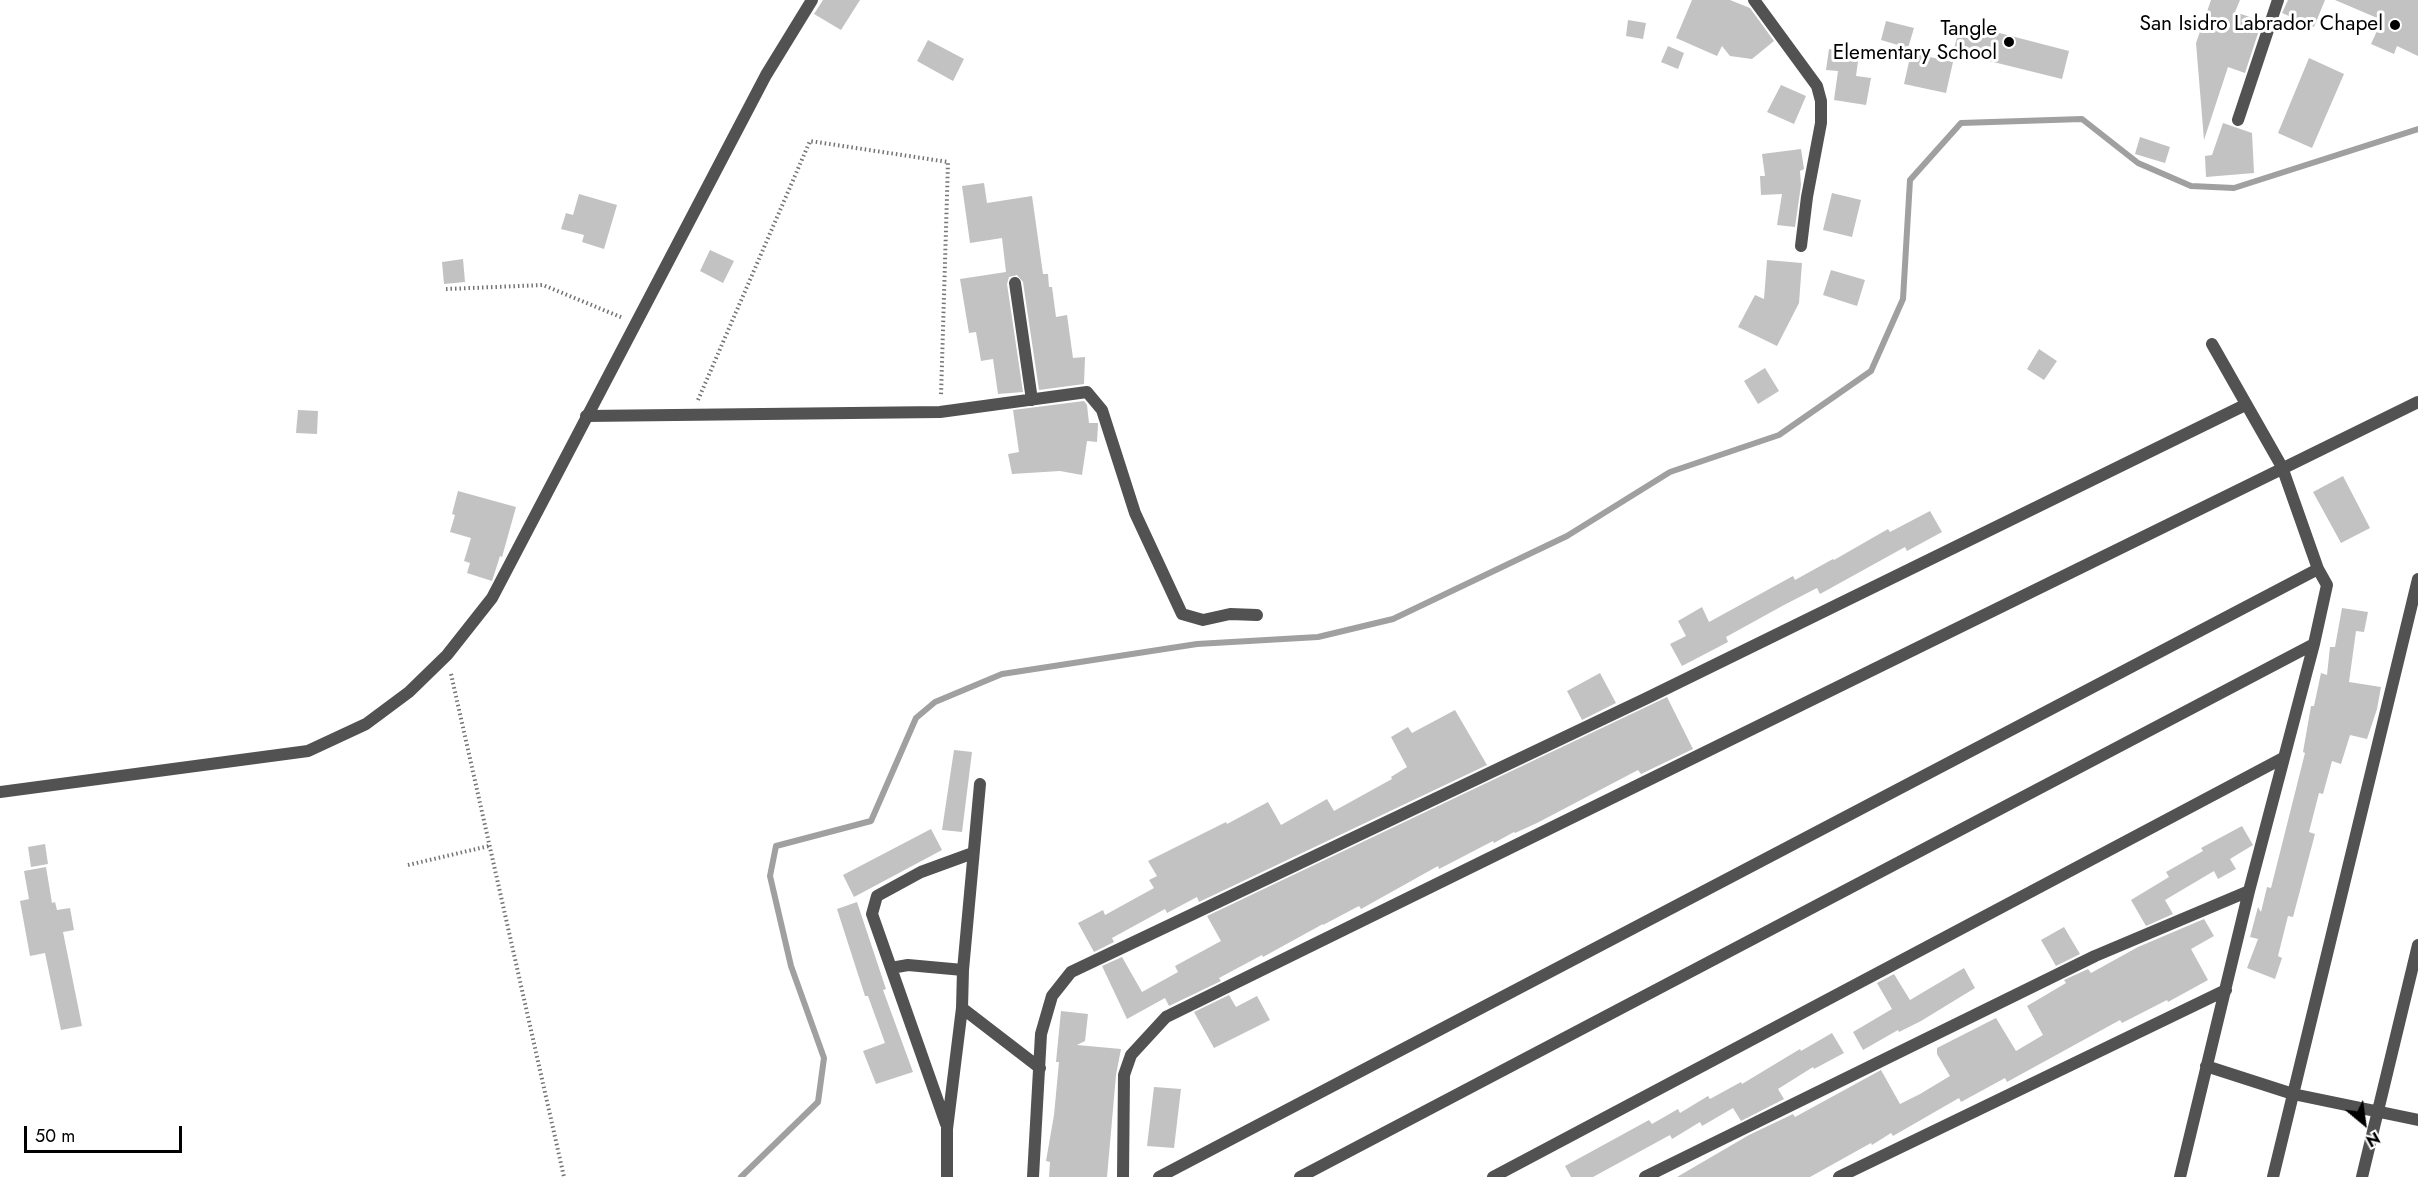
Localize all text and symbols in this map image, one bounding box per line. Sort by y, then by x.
place label: San Isidro Labrador Chapel [2139,12,2383,38]
place label: Tangle Elementary School [1833,17,1997,67]
marker: San Isidro Labrador Chapel [2388,18,2402,32]
marker: Tangle Elementary School [2002,35,2016,49]
north arrow [2334,1093,2394,1153]
scale bar [27,1114,184,1152]
text: 50 m [35,1123,75,1149]
text: N [2362,1126,2384,1152]

